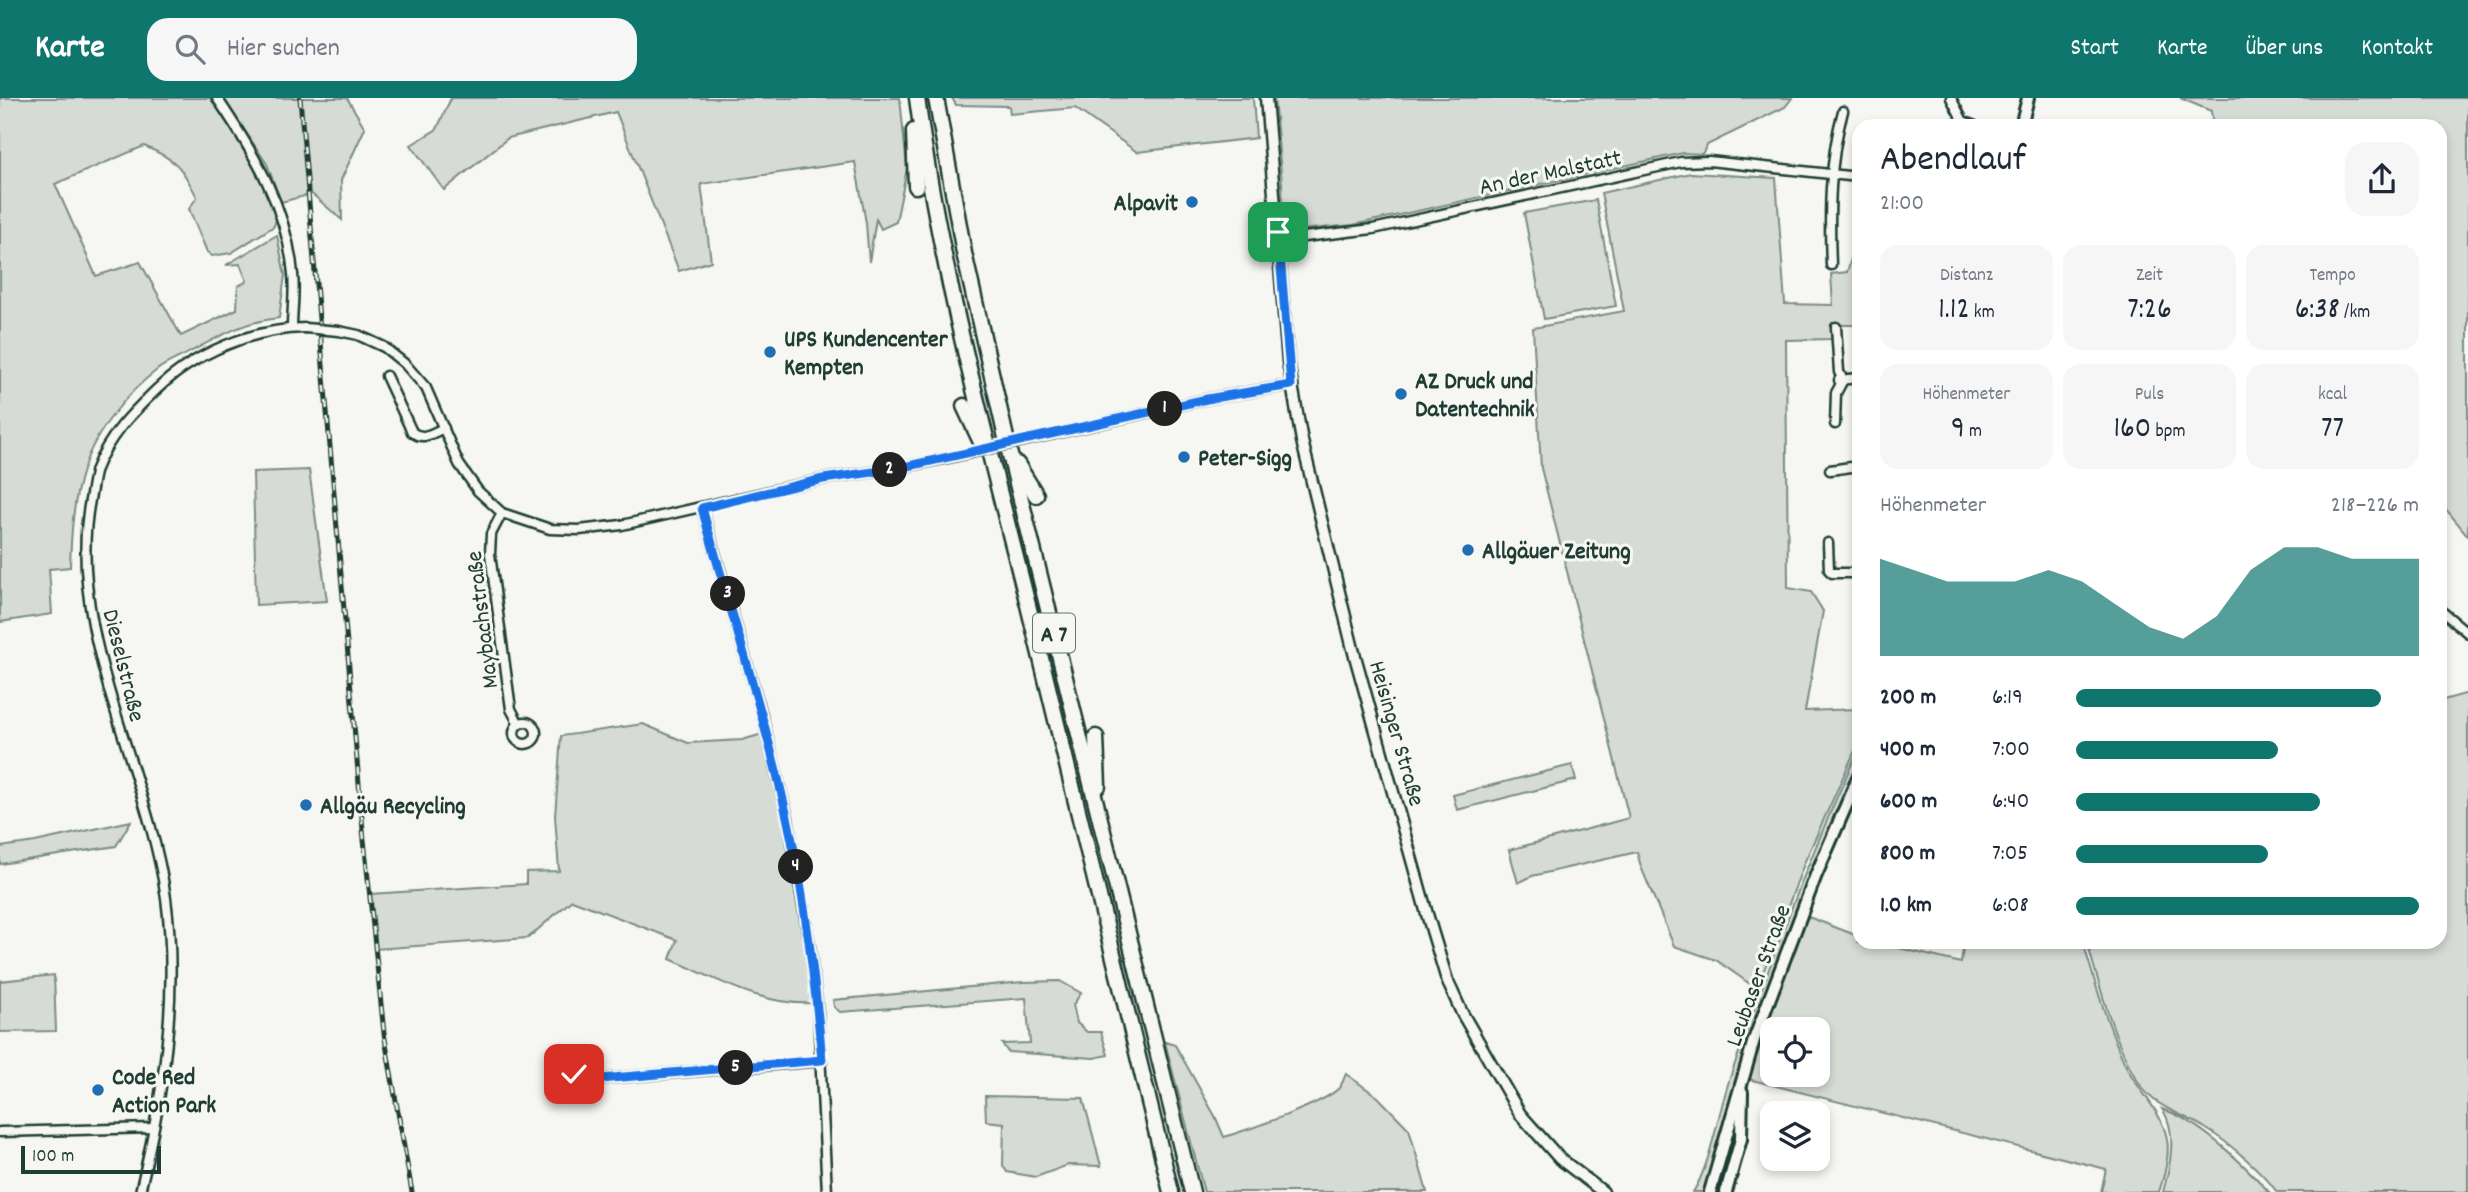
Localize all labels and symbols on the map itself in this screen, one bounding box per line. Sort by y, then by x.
street label: An der Malstatt [1476,142,1625,206]
place label: Alpavit [1114,188,1178,222]
marker: Alpavit [1184,194,1200,210]
pin [1248,202,1308,262]
place label: UPS Kundencenter Kempten [784,324,949,386]
marker: UPS Kundencenter Kempten [762,344,778,360]
place label: AZ Druck und Datentechnik [1415,366,1535,428]
marker: AZ Druck und Datentechnik [1393,386,1409,402]
pin: 1 [1148,392,1182,426]
place label: Peter-Sigg [1198,443,1292,477]
marker: Peter-Sigg [1176,449,1192,465]
pin: 2 [872,452,908,488]
place label: Allgäuer Zeitung [1482,536,1631,570]
marker: Allgäuer Zeitung [1460,542,1476,558]
street label: Maybachstraße [459,549,509,690]
pin: 3 [710,576,746,612]
street label: Dieselstraße [92,606,152,726]
road number: A 7 [1033,614,1075,652]
street label: Heisinger Straße [1358,657,1432,811]
place label: Allgäu Recycling [320,791,466,825]
marker: Allgäu Recycling [298,797,314,813]
pin: 4 [778,850,814,884]
street label: Leubaser Straße [1718,900,1801,1052]
pin [544,1044,604,1104]
pin: 5 [718,1051,754,1086]
place label: Code Red Action Park [112,1062,216,1124]
marker: Code Red Action Park [90,1082,106,1098]
scale bar [21,1143,161,1175]

